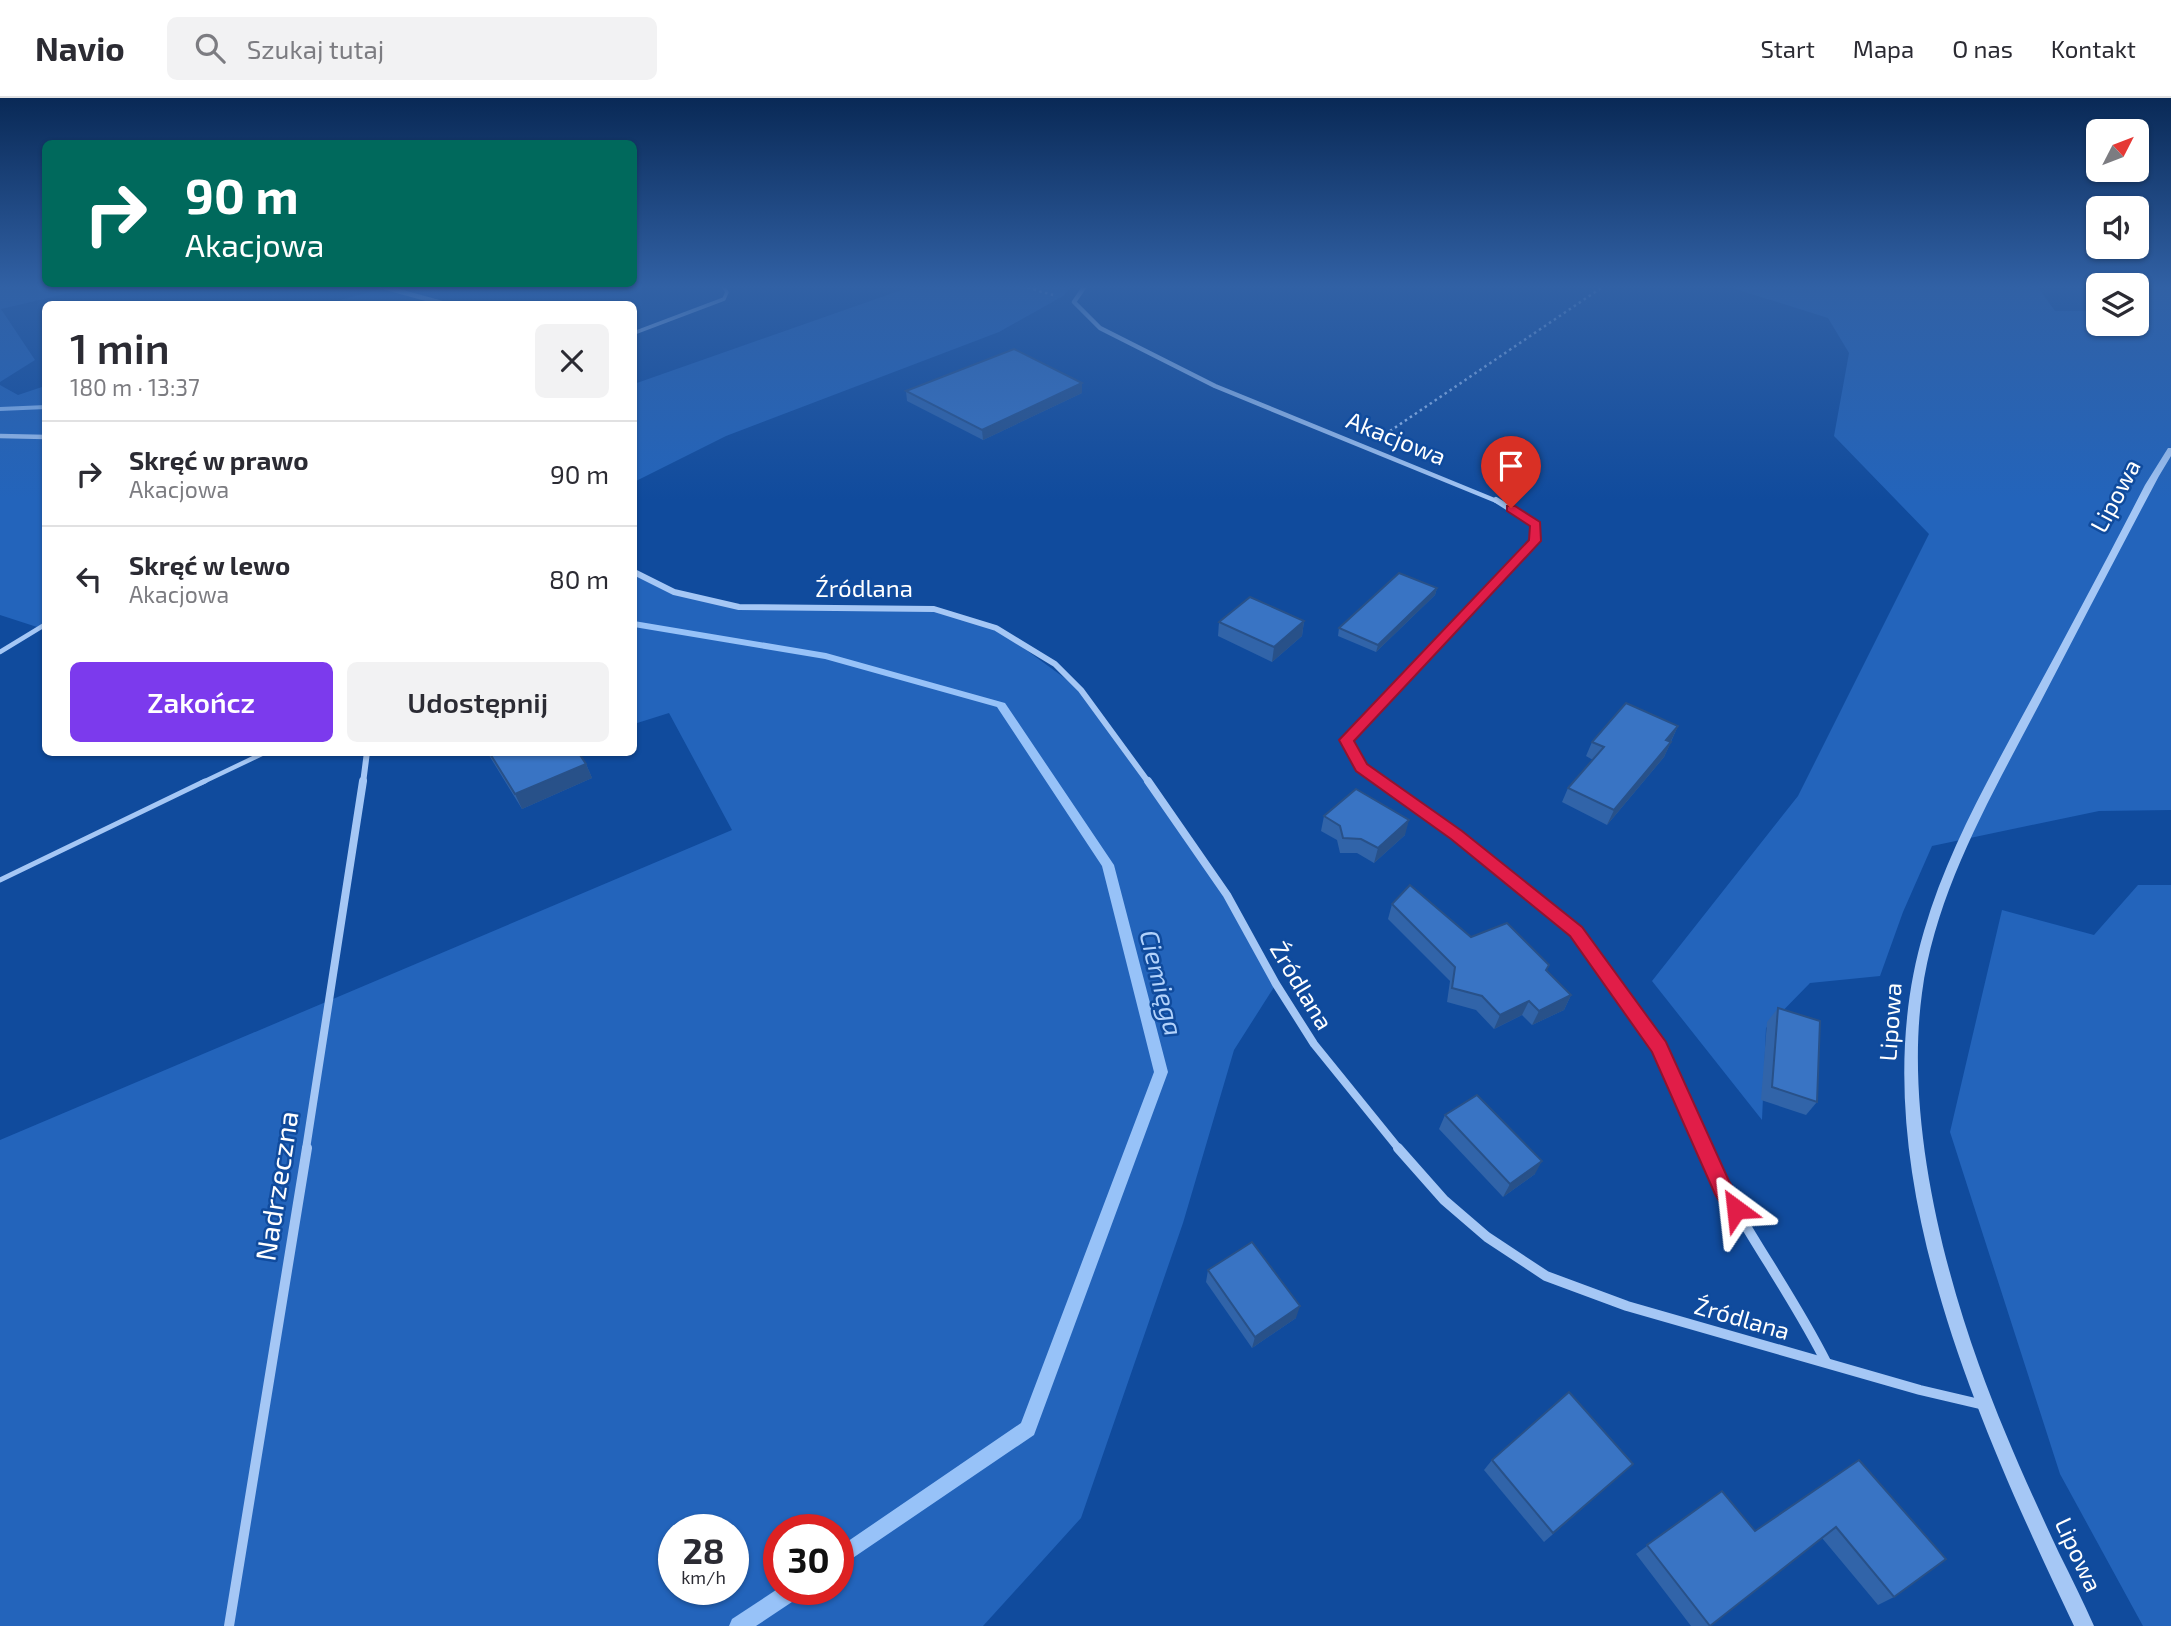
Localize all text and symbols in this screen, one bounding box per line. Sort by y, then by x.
search box [167,17,657,80]
text: Navio [35,28,125,68]
icon: search [191,29,229,67]
text: Szukaj tutaj [247,33,384,64]
text: Start [1760,34,1815,63]
text: Mapa [1853,34,1914,63]
text: O nas [1952,34,2013,63]
text: Kontakt [2051,34,2136,63]
north arrow [2086,119,2149,182]
map controls [2086,119,2149,336]
text: 90 m [185,165,299,224]
icon: right [70,168,161,259]
button: sound [2086,196,2149,259]
text: Akacjowa [185,225,324,263]
button: layers [2086,273,2149,336]
text: 1 min [70,322,170,372]
button: close [535,324,609,398]
text: 180 m · 13:37 [70,373,200,401]
street label: Akacjowa [1343,405,1450,471]
pin [1481,436,1541,508]
text: Skręć w prawo [129,444,309,475]
icon: arrive [1492,447,1530,485]
street label: Lipowa [2083,454,2146,537]
icon: right [70,455,108,493]
text: 90 m [550,458,609,489]
text: Akacjowa [129,475,229,503]
text: Skręć w lewo [129,549,290,580]
icon: left [70,560,108,598]
text: 80 m [549,563,609,594]
street label: Źródlana [815,573,913,602]
text: Akacjowa [129,580,229,608]
button: Zakończ [70,662,333,742]
button: Udostępnij [347,662,609,742]
water label: Ciemięga [1134,927,1191,1039]
street label: Źródlana [1265,936,1340,1035]
street label: Lipowa [1872,982,1907,1062]
street label: Nadrzeczna [247,1108,305,1263]
position arrow [1699,1172,1773,1246]
street label: Źródlana [1691,1290,1793,1345]
street label: Lipowa [2050,1513,2109,1596]
speed limit sign: 30 [763,1514,854,1605]
text: 28 [682,1529,725,1571]
text: km/h [681,1566,726,1588]

